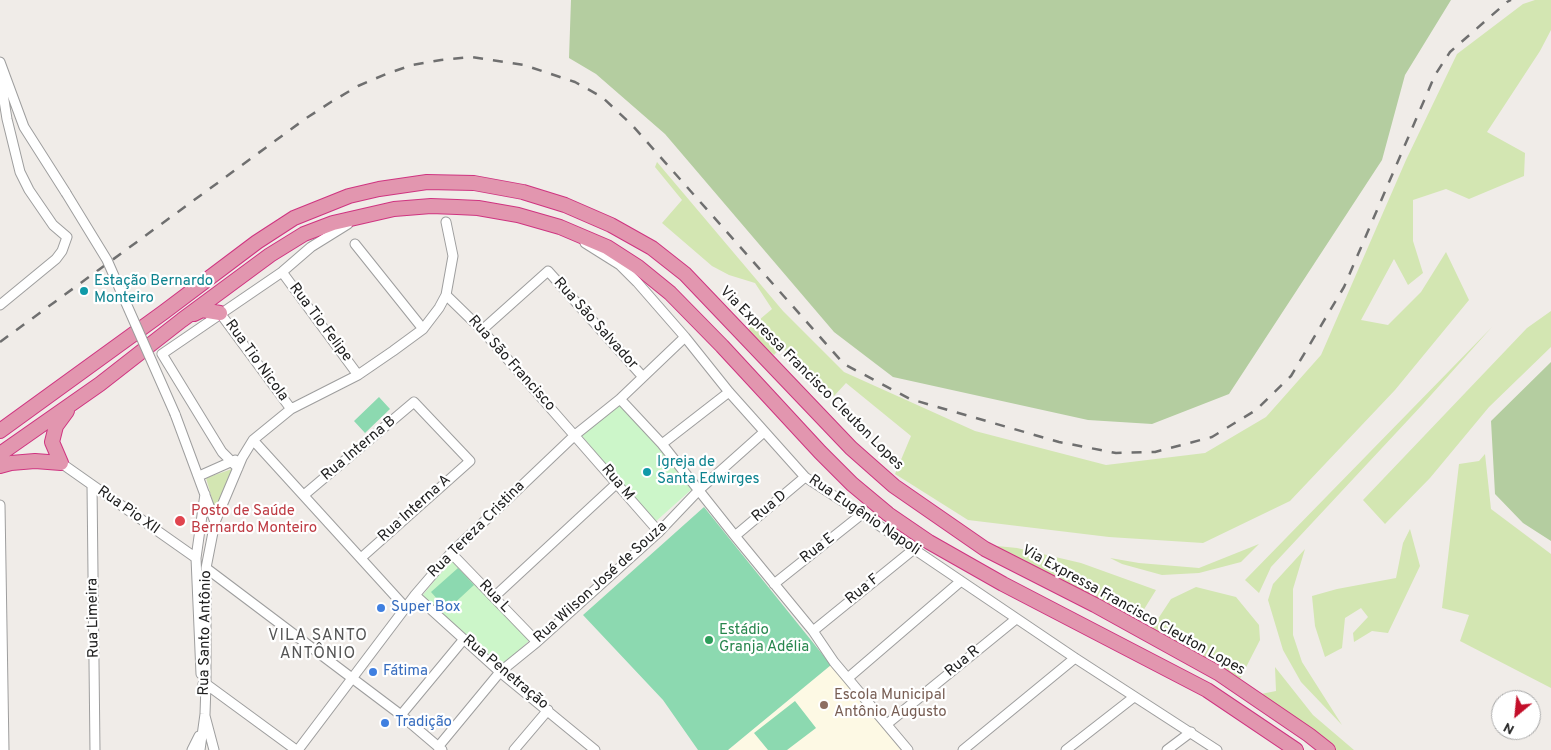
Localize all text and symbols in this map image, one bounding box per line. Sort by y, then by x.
place label: Estação Bernardo Monteiro [94,273,213,308]
street label: Rua São Salvador [549,274,641,374]
street label: Rua Tio Felipe [285,280,355,366]
street label: Via Expressa Francisco Cleuton Lopes [715,283,907,475]
marker: Estação Bernardo Monteiro [78,285,90,297]
street label: Rua São Francisco [463,313,559,415]
street label: Rua Tio Nicola [220,317,292,405]
street label: Rua Interna B [318,413,400,485]
place label: Igreja de Santa Edwirges [657,454,759,489]
street label: Rua M [597,461,637,505]
marker: Igreja de Santa Edwirges [641,466,653,478]
street label: Rua Interna A [375,472,455,546]
street label: Rua Eugênio Napoli [805,472,923,560]
street label: Rua Tereza Cristina [425,478,529,582]
street label: Rua Pio XII [93,483,163,539]
street label: Rua D [749,487,791,527]
place label: Posto de Saúde Bernardo Monteiro [191,503,317,538]
marker: Posto de Saúde Bernardo Monteiro [173,514,187,528]
street label: Rua Wilson José de Souza [531,518,671,648]
street label: Rua E [797,530,839,568]
street label: Via Expressa Francisco Cleuton Lopes [1018,542,1248,680]
street label: Rua Santo Antônio [196,570,216,696]
street label: Rua F [843,571,883,609]
street label: Rua L [474,577,514,617]
street label: Rua Limeira [84,578,104,658]
place label: Super Box [391,599,461,617]
marker: Super Box [375,602,387,614]
place label: Estádio Granja Adélia [719,622,809,657]
district label: VILA SANTO ANTÔNIO [267,627,369,665]
street label: Rua Penetração [458,632,552,714]
marker: Estádio Granja Adélia [703,634,715,646]
street label: Rua R [942,643,984,681]
place label: Fátima [383,663,428,681]
marker: Fátima [367,666,379,678]
place label: Escola Municipal Antônio Augusto [834,687,947,722]
north arrow [1491,690,1541,740]
marker: Escola Municipal Antônio Augusto [818,699,830,711]
place label: Tradição [395,714,452,732]
marker: Tradição [379,717,391,729]
text: N [1501,718,1518,738]

